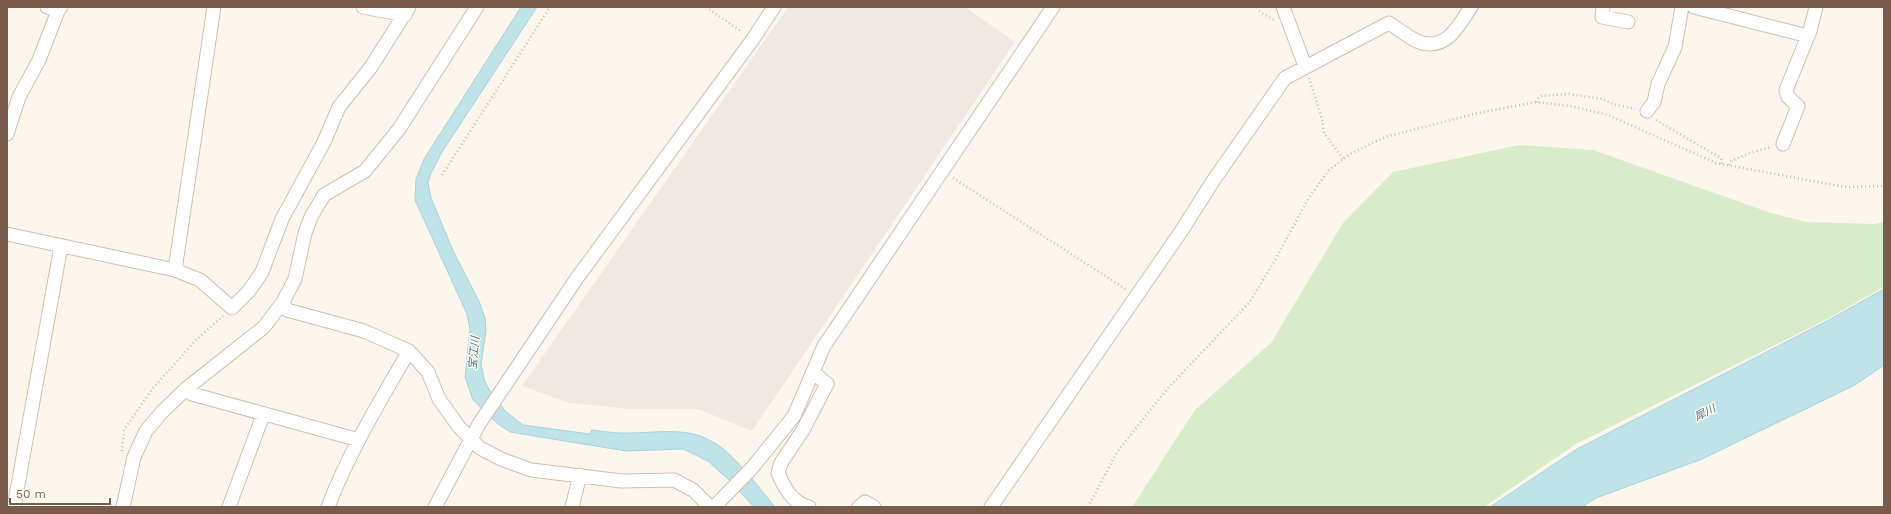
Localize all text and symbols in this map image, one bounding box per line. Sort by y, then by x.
water label: 宝江川 [466,335,482,370]
water label: 犀川 [1692,402,1719,424]
scale bar [10,480,110,506]
text: 50 m [16,487,46,501]

